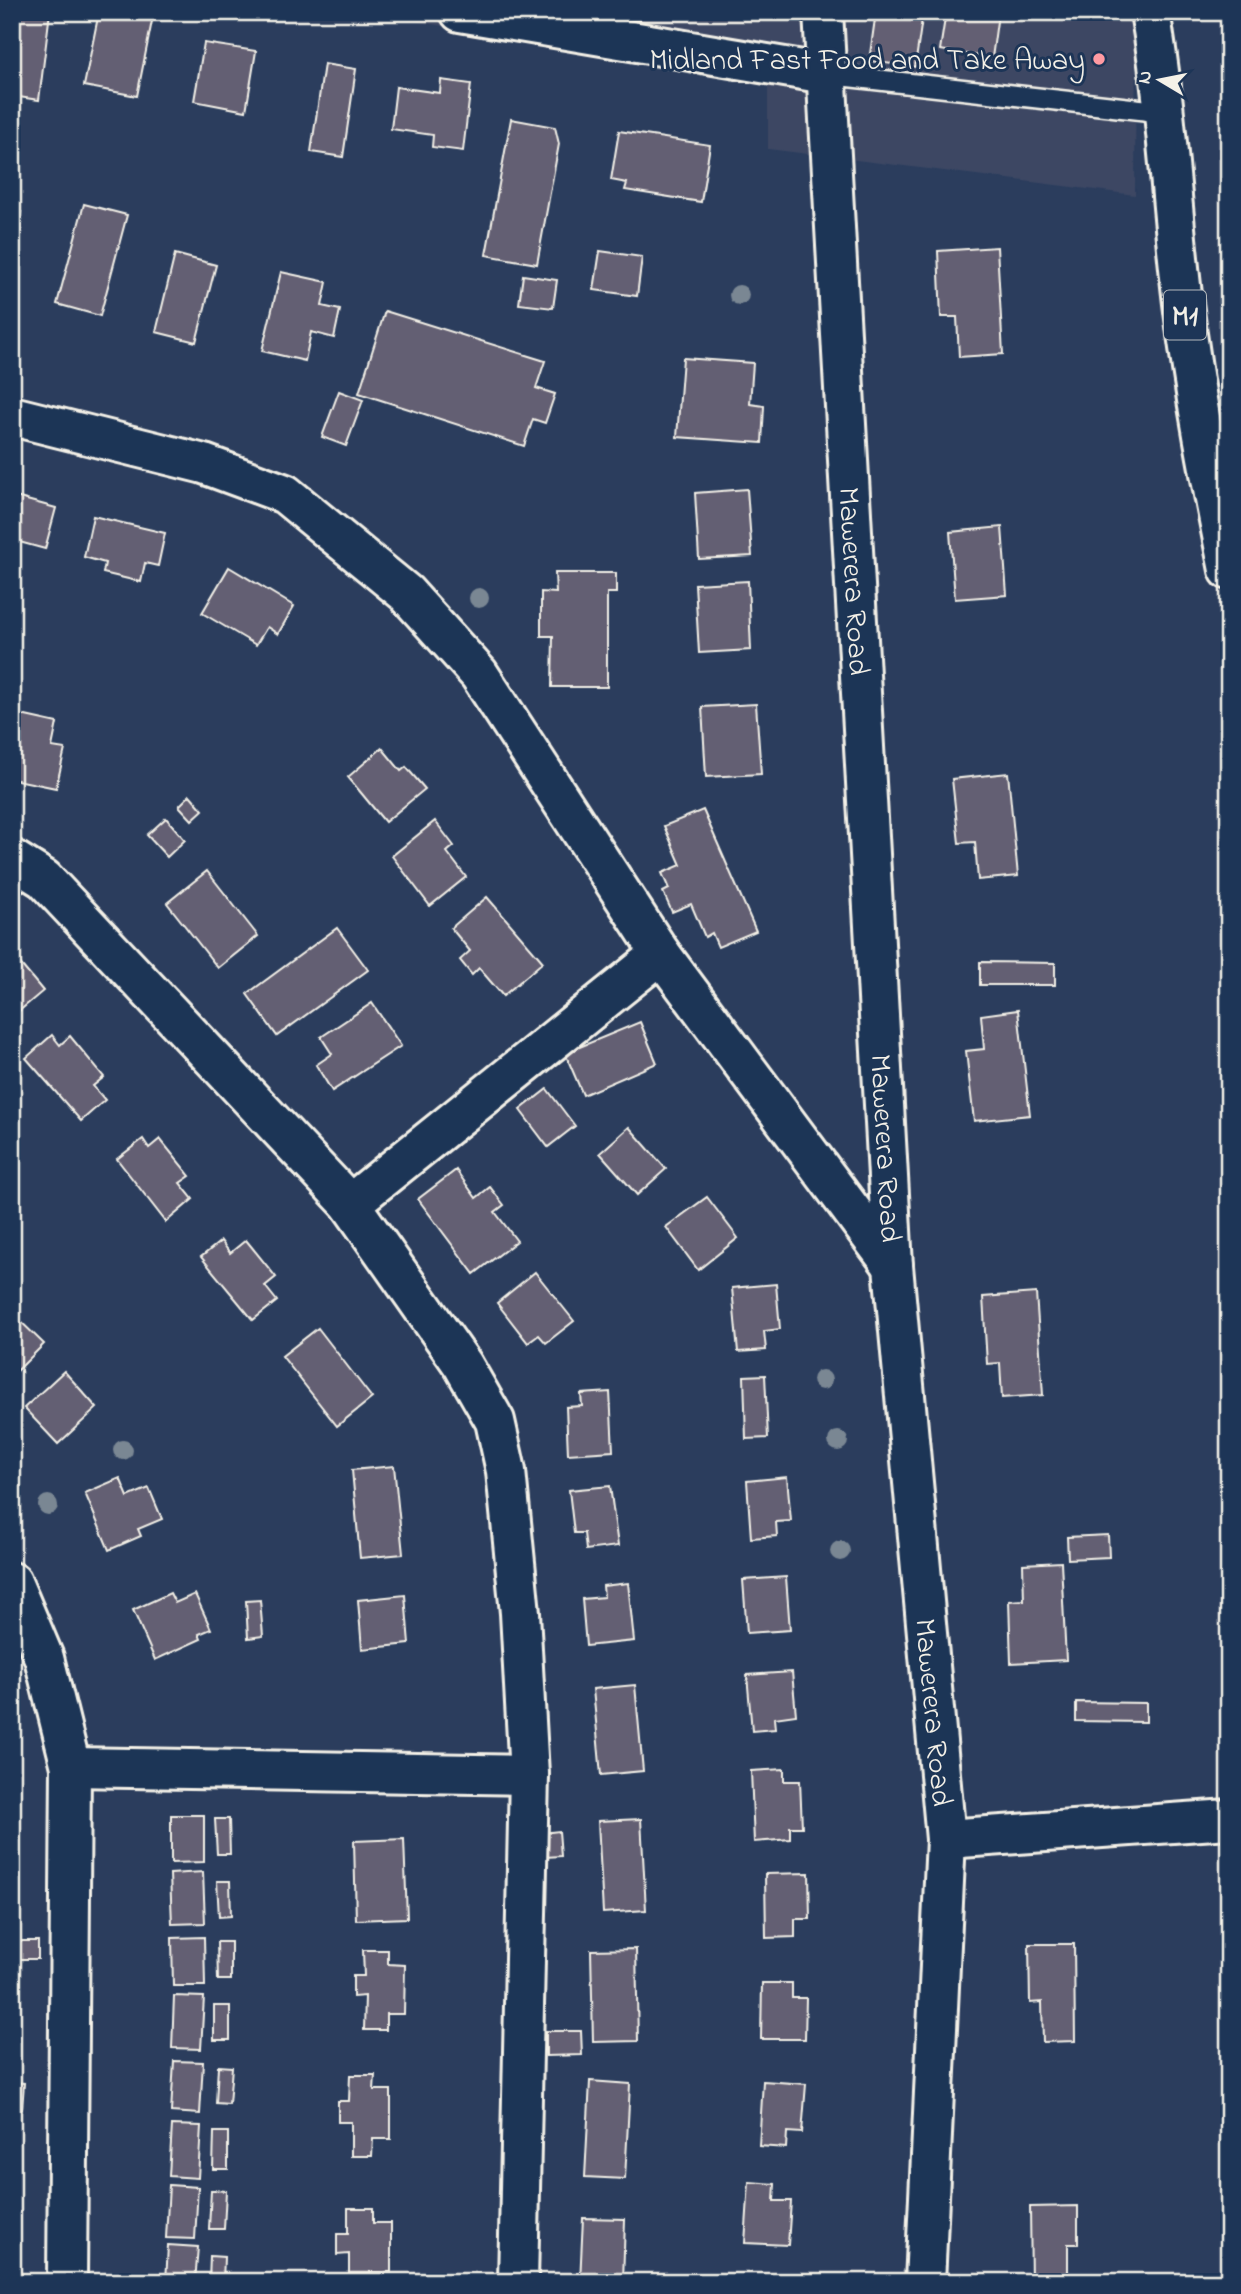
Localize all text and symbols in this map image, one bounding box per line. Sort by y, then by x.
place label: Midland Fast Food and Take Away [649,40,1085,84]
north arrow [1126,46,1196,116]
marker: Midland Fast Food and Take Away [1091,51,1107,67]
text: N [1131,69,1160,86]
road number: M1 [1164,290,1206,340]
street label: Mawerera Road [825,486,879,677]
street label: Mawerera Road [856,1053,911,1244]
street label: Mawerera Road [901,1616,962,1808]

